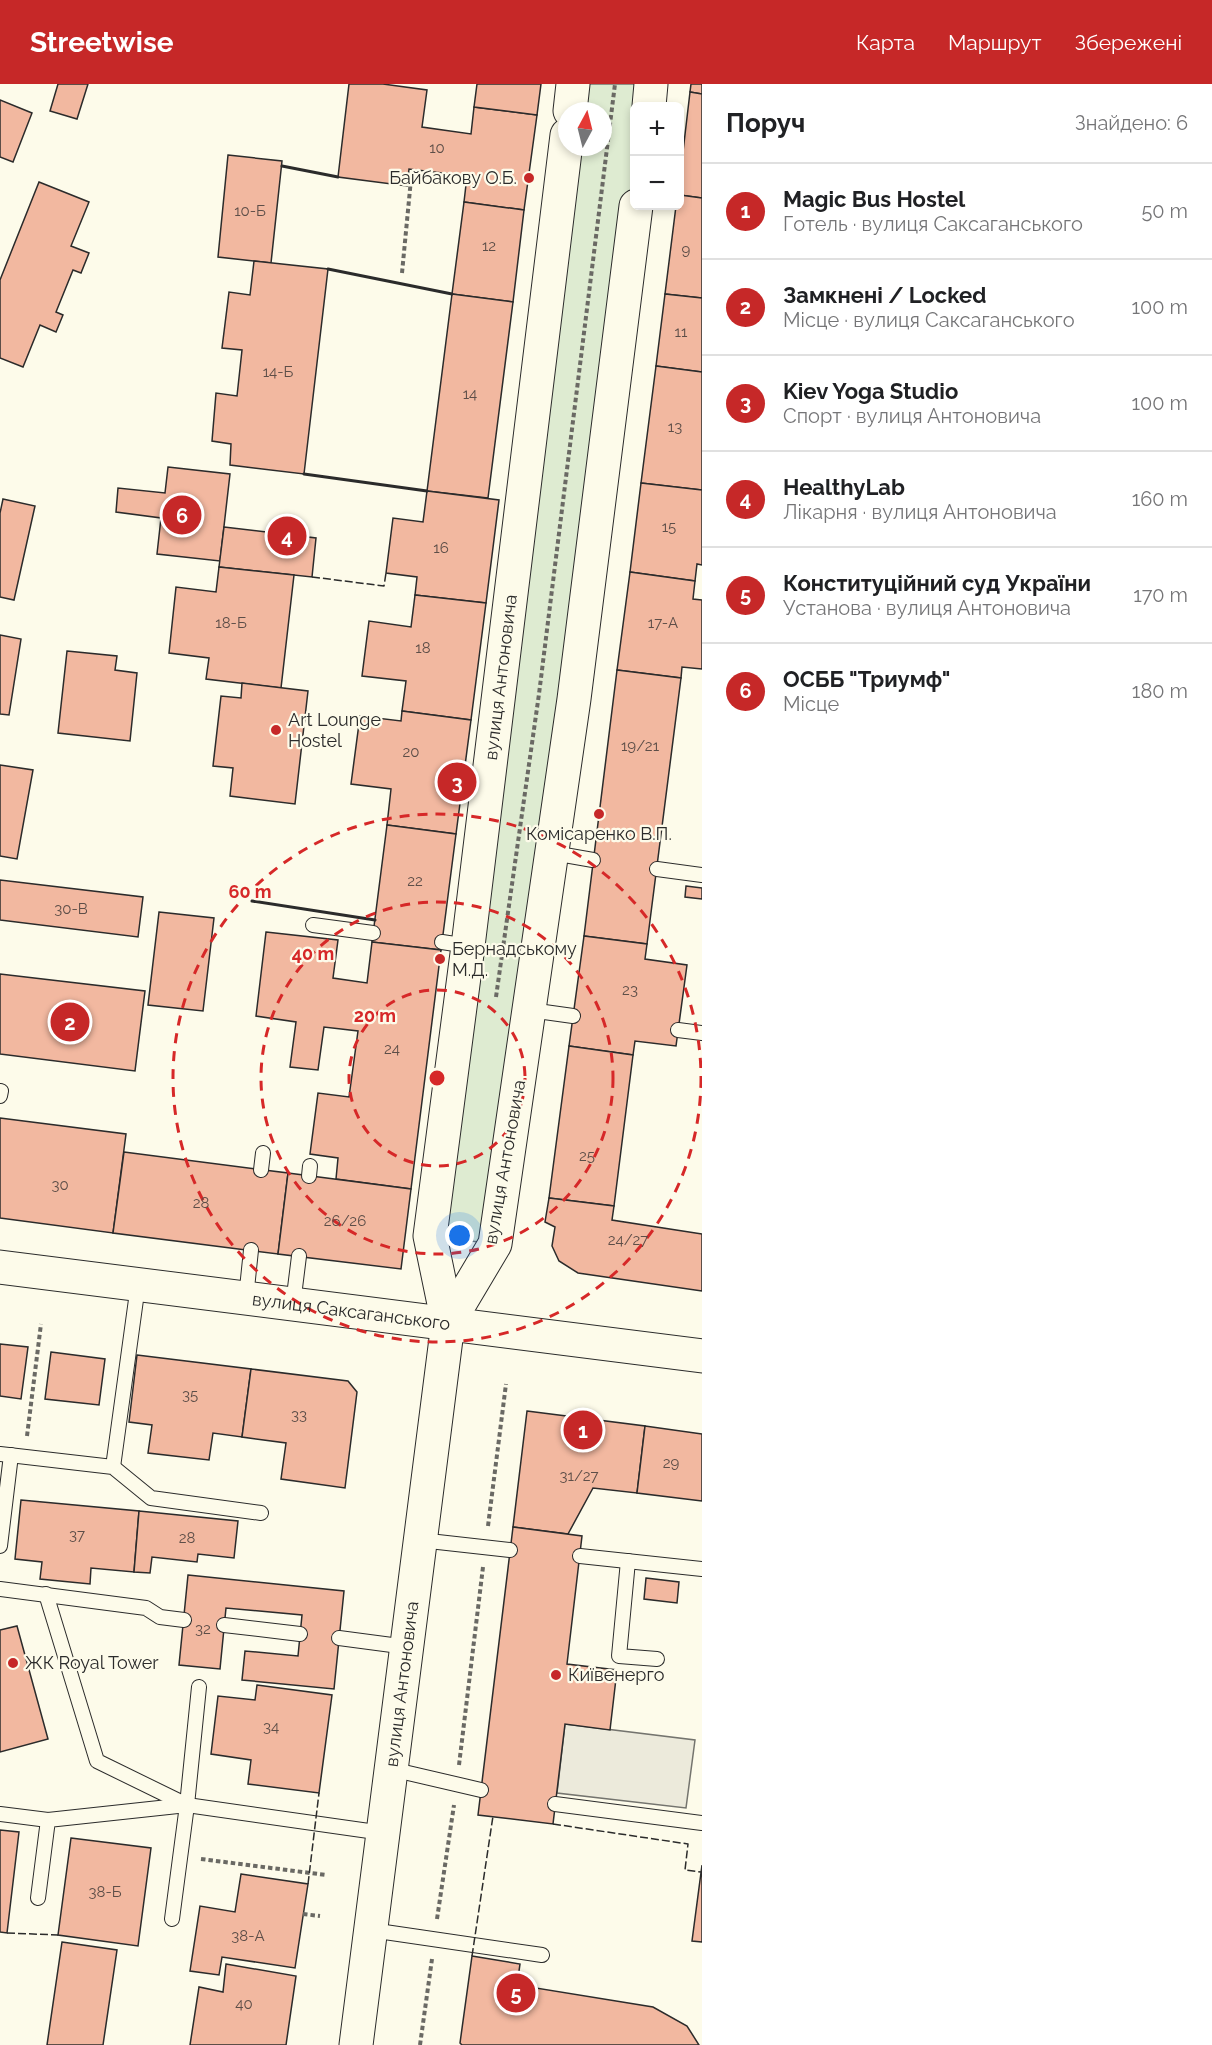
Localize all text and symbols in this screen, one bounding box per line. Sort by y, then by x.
text: Streetwise [30,26,174,59]
text: Карта [856,30,915,55]
text: Маршрут [948,30,1041,55]
text: Збережені [1074,30,1182,55]
north arrow [558,102,612,156]
map controls [630,102,684,210]
button: + [630,102,684,156]
text: Поруч [726,108,805,138]
text: Знайдено: 6 [1075,111,1188,135]
house number: 10 [429,139,445,157]
button: − [630,156,684,210]
place label: Байбакову О.Б. [389,167,517,188]
marker: Байбакову О.Б. [522,171,536,185]
text: Magic Bus Hostel [783,186,965,212]
text: 1 [741,199,750,223]
text: 50 m [1141,199,1188,223]
house number: 10-Б [234,202,266,220]
text: Готель · вулиця Саксаганського [783,212,1083,236]
house number: 12 [482,237,496,255]
house number: 9 [682,241,691,259]
text: Замкнені / Locked [783,282,986,308]
text: 2 [740,295,751,319]
text: 100 m [1131,295,1188,319]
text: Місце · вулиця Саксаганського [783,308,1075,332]
house number: 11 [675,323,688,341]
house number: 14-Б [263,363,294,381]
text: Kiev Yoga Studio [783,378,958,404]
house number: 14 [463,385,477,403]
text: 3 [740,391,751,415]
text: 100 m [1131,391,1188,415]
text: Спорт · вулиця Антоновича [783,404,1041,428]
house number: 13 [668,418,682,436]
text: HealthyLab [783,474,905,500]
text: 4 [740,487,751,511]
text: 160 m [1132,487,1188,511]
pin: 6 [162,492,201,538]
text: Лікарня · вулиця Антоновича [783,500,1057,524]
pin: 4 [268,514,306,558]
house number: 15 [662,518,676,536]
house number: 16 [433,539,449,557]
text: Конституційний суд України [783,570,1091,596]
text: 5 [740,583,751,607]
text: 170 m [1133,583,1188,607]
street label: вулиця Антоновича [480,593,521,761]
text: Установа · вулиця Антоновича [783,596,1071,620]
house number: 18-Б [215,614,247,632]
house number: 17-А [648,614,678,632]
house number: 18 [415,639,431,657]
text: ОСББ "Триумф" [783,666,950,692]
text: 6 [739,679,752,703]
text: 180 m [1132,679,1188,703]
text: Місце [783,692,839,716]
place label: Art Lounge Hostel [288,709,381,751]
marker: Art Lounge Hostel [269,723,283,737]
house number: 19/21 [621,737,660,755]
house number: 20 [403,743,420,761]
pin: 3 [438,760,476,804]
marker: Комісаренко В.П. [592,807,606,821]
place label: Комісаренко В.П. [526,823,672,844]
house number: 22 [407,872,423,890]
text: 60 m [228,881,272,902]
house number: 30-В [54,900,88,918]
place label: Бернадському М.Д. [452,938,577,980]
text: 40 m [292,943,334,964]
marker: Бернадському М.Д. [433,952,447,966]
house number: 23 [622,981,638,999]
pin: 2 [50,1000,90,1044]
text: 20 m [354,1005,396,1026]
house number: 24 [384,1040,400,1058]
centre of rings [427,1068,447,1088]
street label: вулиця Антоновича [480,1078,529,1246]
house number: 25 [579,1147,595,1165]
house number: 30 [51,1176,69,1194]
house number: 28 [193,1194,209,1212]
house number: 26/26 [324,1212,366,1230]
your location [445,1221,474,1250]
house number: 24/27 [608,1231,648,1249]
street label: вулиця Саксаганського [251,1288,452,1334]
house number: 35 [182,1386,198,1404]
house number: 33 [291,1406,307,1424]
pin: 1 [564,1408,602,1452]
house number: 29 [663,1454,680,1472]
house number: 31/27 [560,1467,598,1485]
house number: 37 [69,1526,85,1544]
house number: 28 [179,1529,195,1547]
street label: вулиця Антоновича [381,1600,422,1768]
house number: 32 [195,1620,211,1638]
place label: ЖК Royal Tower [25,1652,159,1673]
marker: ЖК Royal Tower [6,1656,20,1670]
place label: Київенерго [568,1664,665,1685]
marker: Київенерго [549,1668,563,1682]
house number: 34 [263,1718,279,1736]
house number: 38-Б [88,1883,122,1901]
house number: 38-А [231,1927,265,1945]
pin: 5 [496,1970,536,2016]
house number: 40 [235,1995,253,2013]

